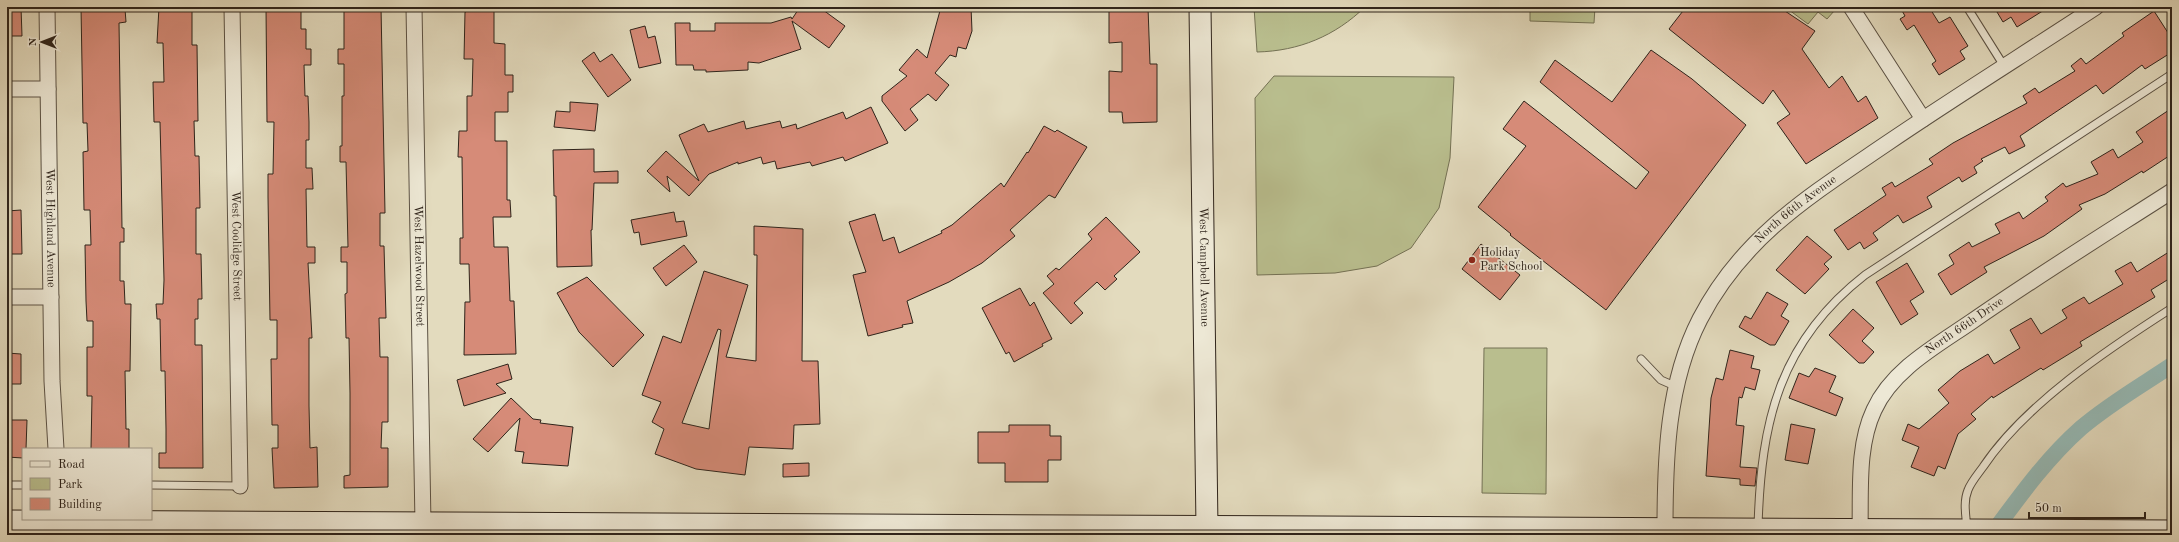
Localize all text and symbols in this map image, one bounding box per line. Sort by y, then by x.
north arrow [22,22,62,62]
text: N [28,37,39,46]
street label: West Highland Avenue [43,168,57,288]
street label: North 66th Avenue [1753,173,1839,246]
street label: West Coolidge Street [229,191,243,301]
street label: West Hazelwood Street [411,205,426,327]
street label: West Campbell Avenue [1197,207,1210,327]
place label: Holiday Park School [1480,247,1542,273]
marker: Holiday Park School [1467,255,1477,265]
street label: North 66th Drive [1924,295,2006,357]
legend [22,448,152,520]
text: Road [58,459,85,471]
text: Park [58,479,83,491]
scale bar [2029,494,2145,520]
text: Building [58,499,102,511]
text: 50 m [2035,502,2062,515]

